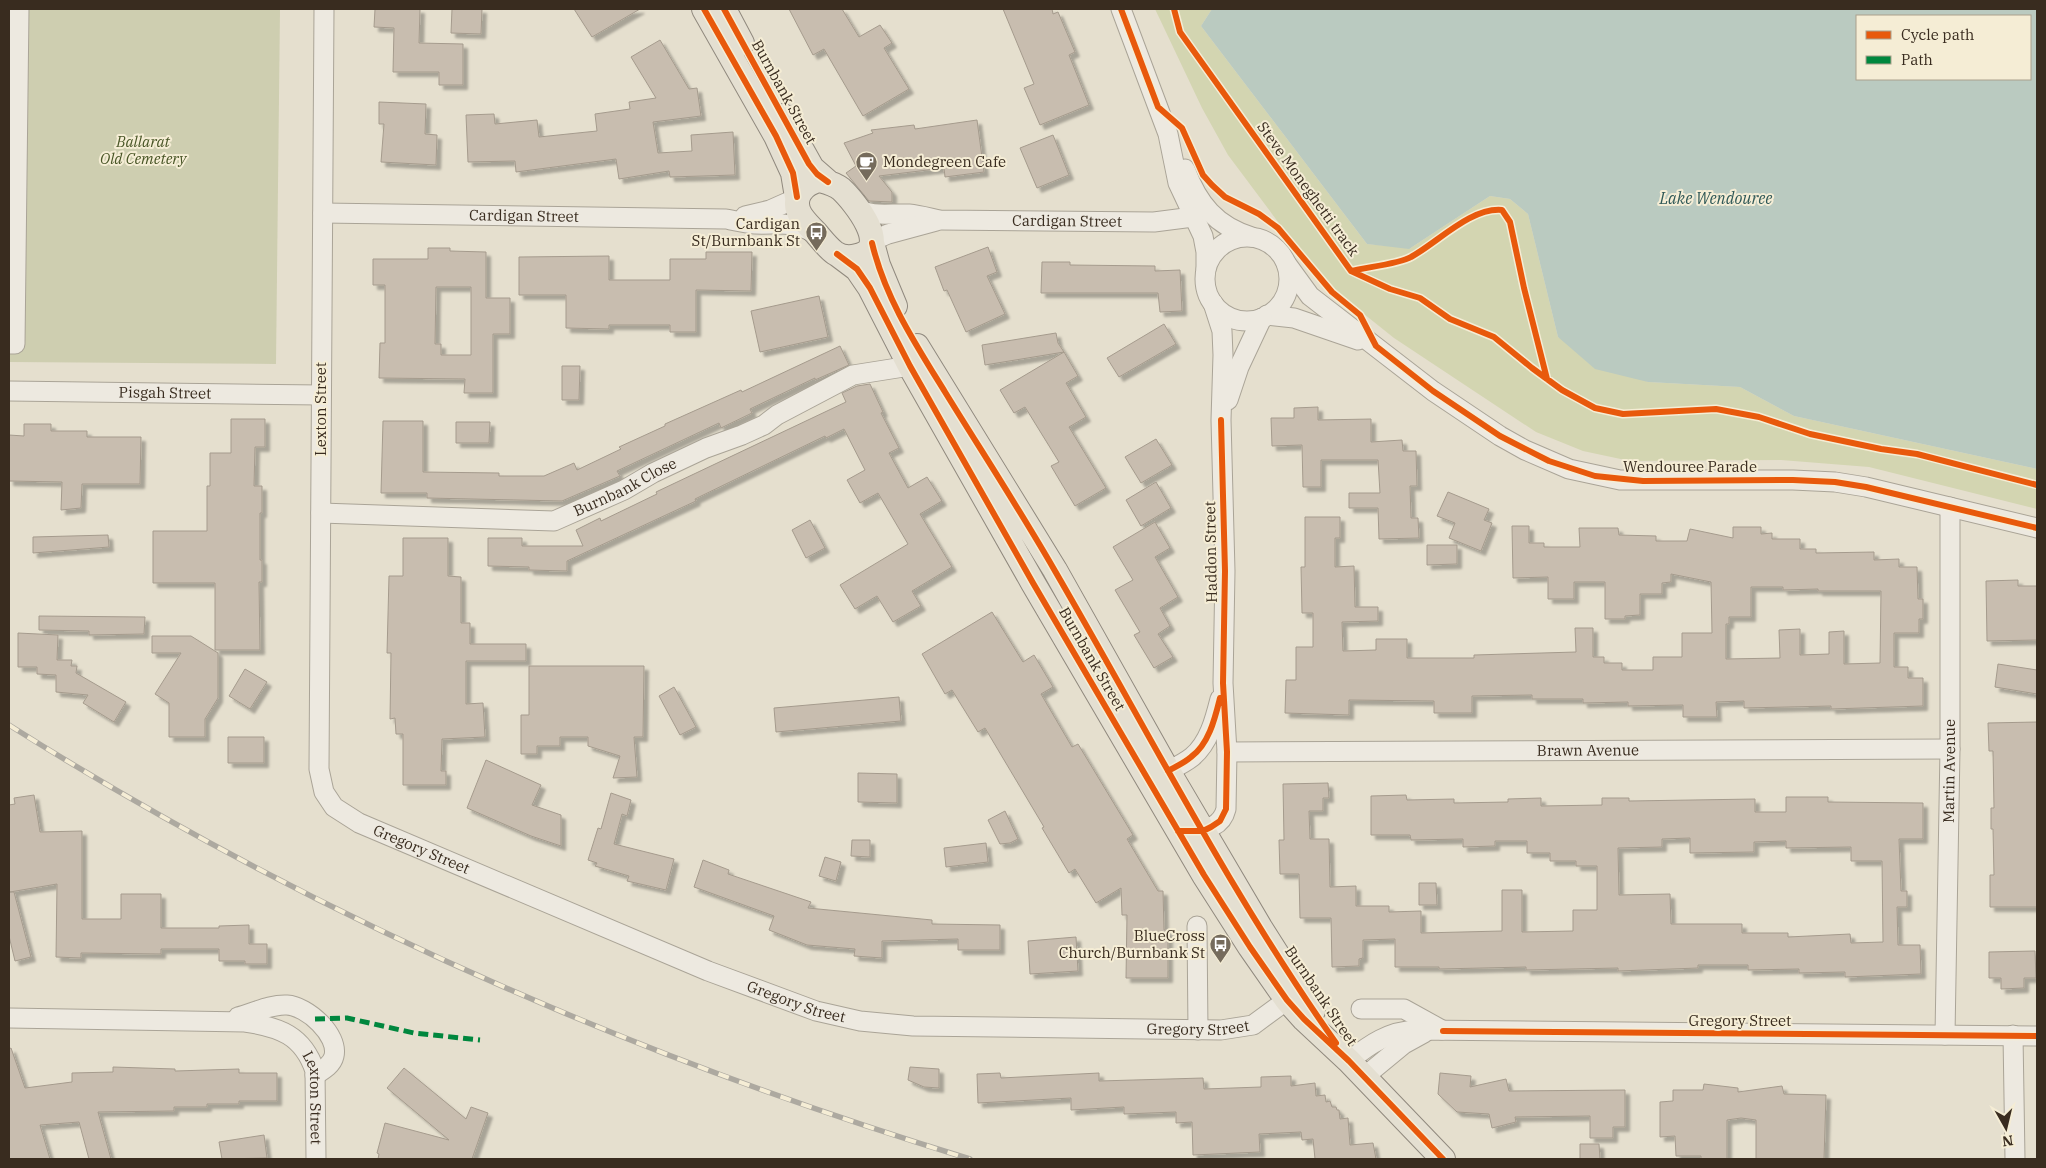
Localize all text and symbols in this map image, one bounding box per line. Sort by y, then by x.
legend [1856,15,2031,80]
text: Cycle path [1901,25,1974,44]
street label: Burnbank Street [748,36,821,147]
text: Path [1901,50,1933,69]
street label: Steve Moneghetti track [1253,118,1364,260]
park label: Ballarat Old Cemetery [100,132,187,168]
cafe icon: Mondegreen Cafe [855,150,879,181]
place label: Mondegreen Cafe [883,152,1006,171]
water label: Lake Wendouree [1659,188,1772,208]
street label: Cardigan Street [469,205,579,226]
street label: Cardigan Street [1012,211,1122,231]
place label: Cardigan St/Burnbank St [692,214,800,250]
bus stop icon: Cardigan St/Burnbank St [804,221,828,252]
street label: Lexton Street [311,362,330,456]
street label: Pisgah Street [119,382,211,403]
street label: Burnbank Close [571,453,680,520]
street label: Wendouree Parade [1623,457,1757,476]
street label: Haddon Street [1200,501,1221,603]
street label: Burnbank Street [1055,603,1130,714]
street label: Martin Avenue [1939,719,1959,823]
street label: Brawn Avenue [1537,740,1639,760]
street label: Gregory Street [370,820,473,878]
place label: BlueCross Church/Burnbank St [1059,926,1205,962]
bus stop icon: BlueCross Church/Burnbank St [1209,933,1233,964]
street label: Burnbank Street [1281,942,1362,1049]
street label: Gregory Street [744,976,847,1026]
street label: Gregory Street [1689,1011,1791,1030]
street label: Gregory Street [1147,1016,1251,1039]
street label: Lexton Street [299,1047,326,1145]
north arrow [1981,1103,2031,1153]
text: N [2001,1131,2015,1151]

